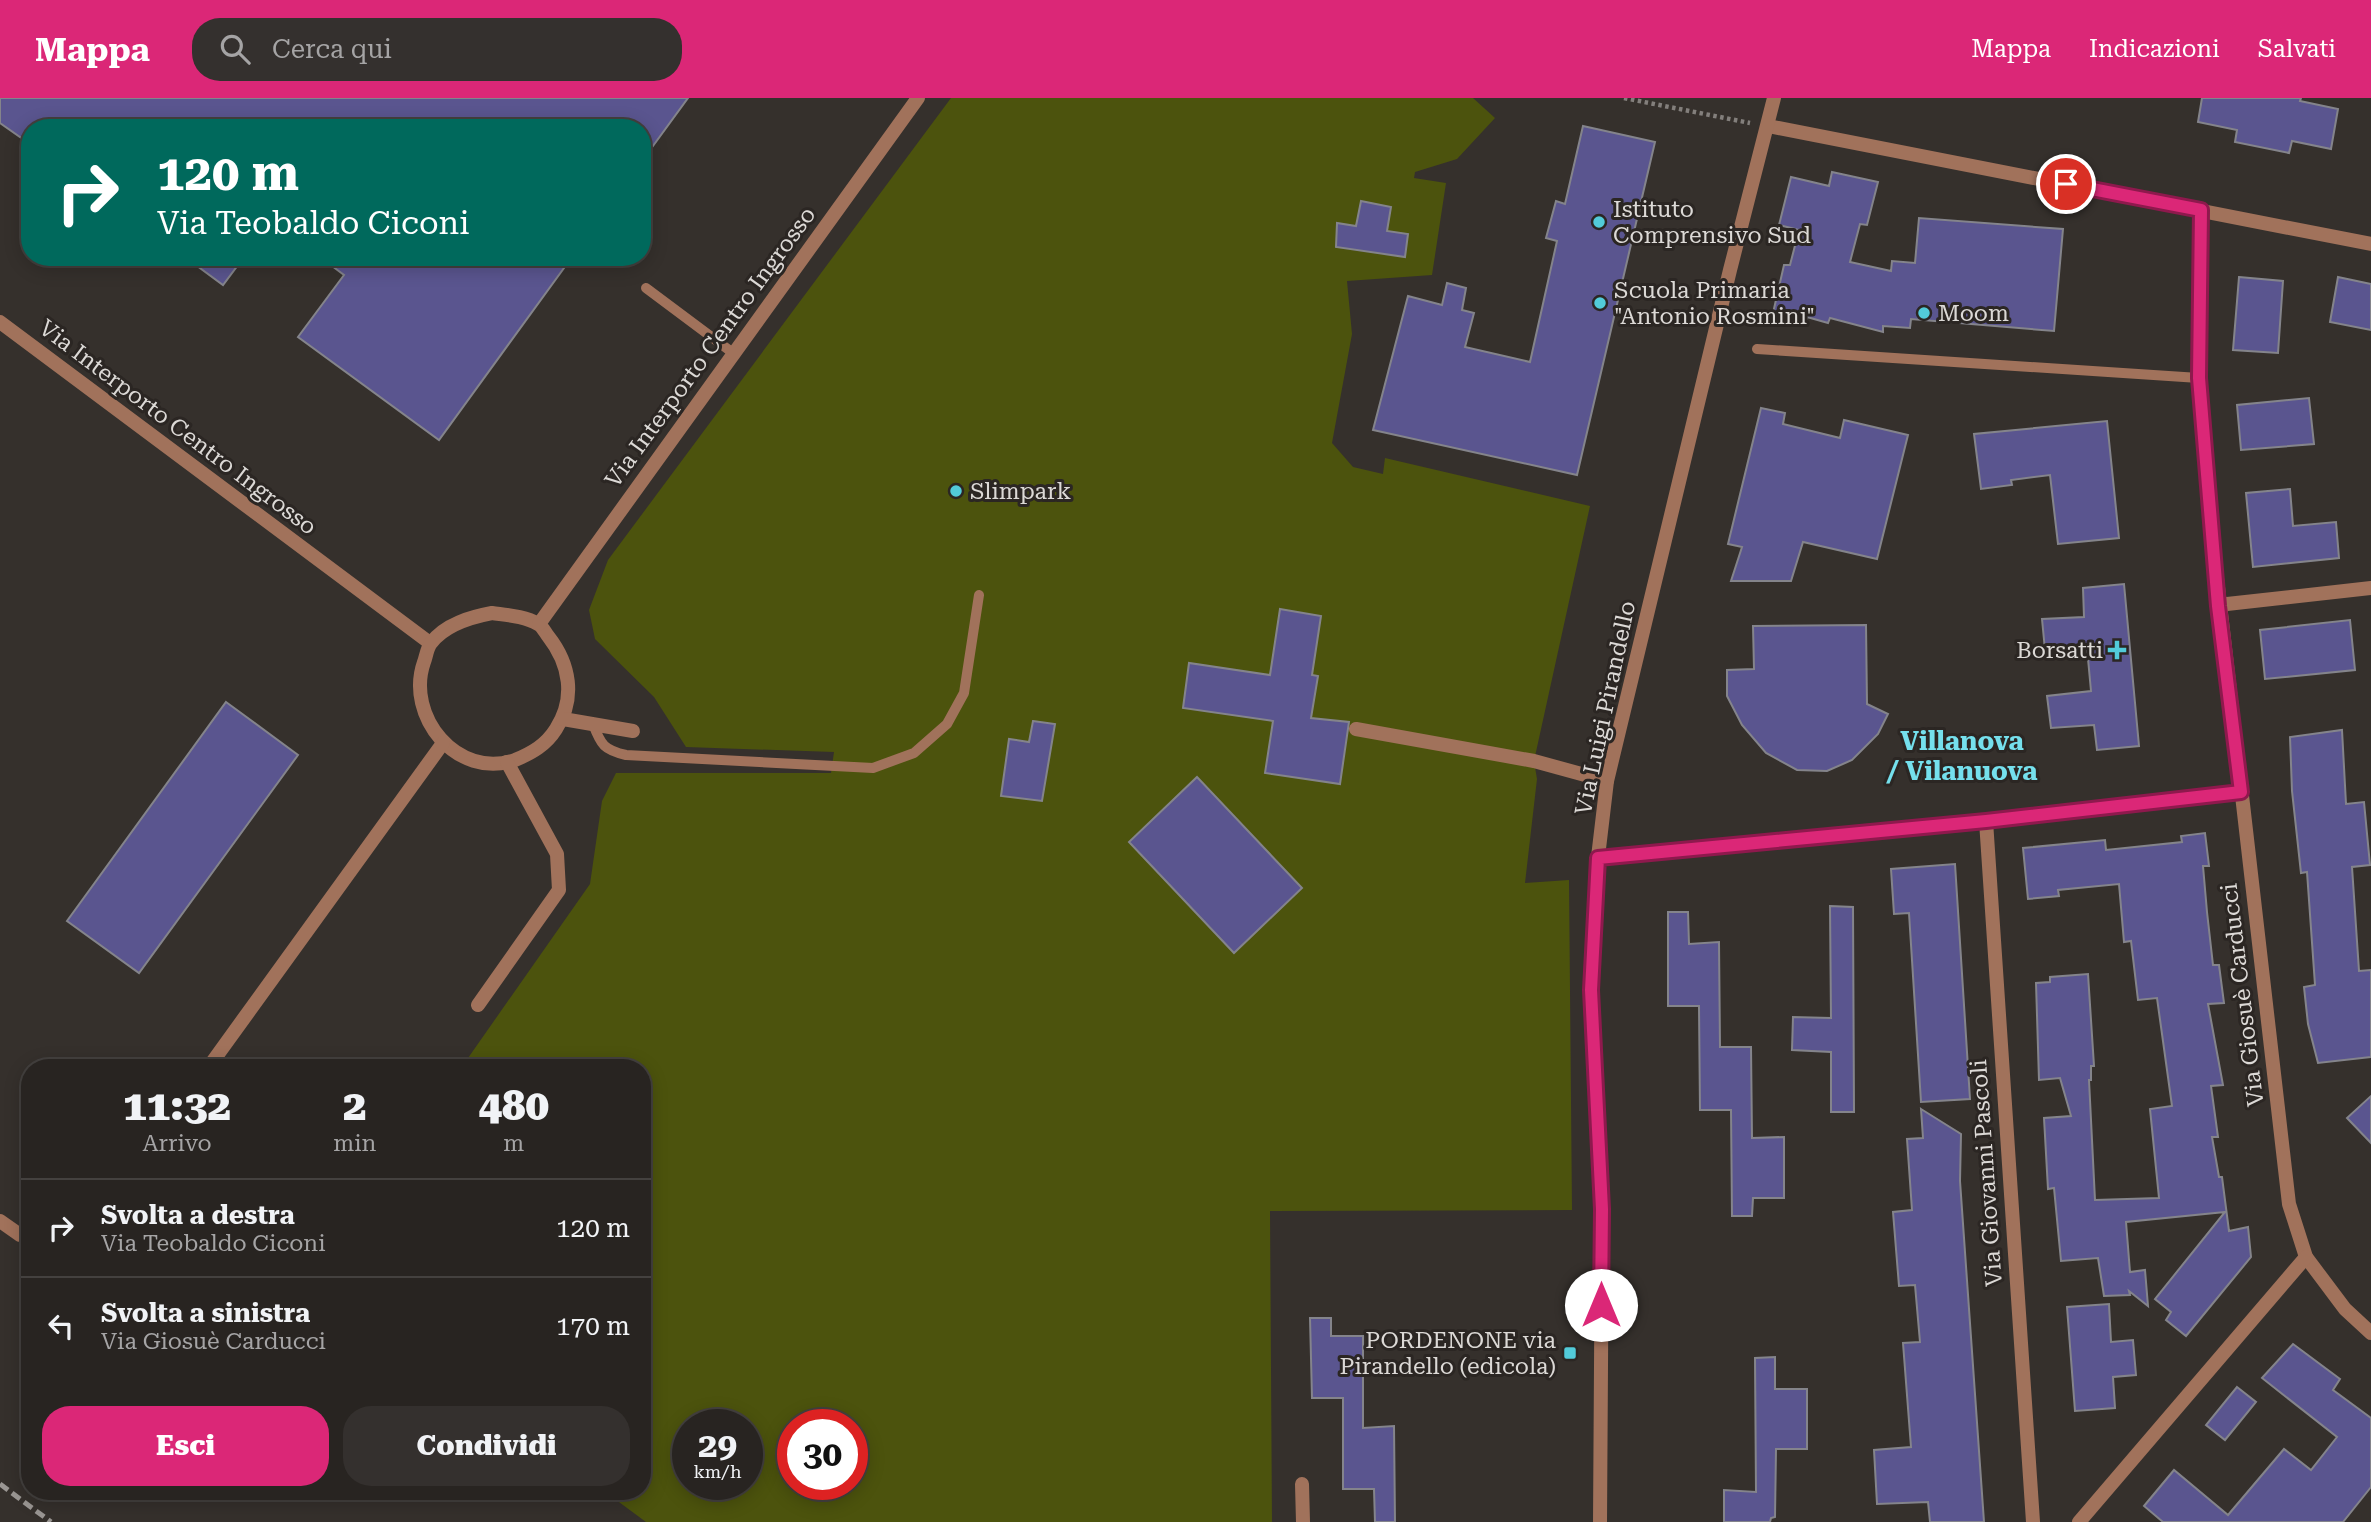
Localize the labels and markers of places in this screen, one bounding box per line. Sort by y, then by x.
pin [2036,154,2096,214]
place label: Istituto Comprensivo Sud [1613,196,1811,249]
marker: Istituto Comprensivo Sud [1591,214,1607,230]
place label: Scuola Primaria "Antonio Rosmini" [1614,277,1815,330]
marker: Scuola Primaria "Antonio Rosmini" [1592,295,1608,311]
place label: Moom [1938,300,2009,327]
marker: Moom [1916,305,1932,321]
place label: Slimpark [970,478,1071,505]
marker: Slimpark [948,483,964,499]
place label: Borsatti [2016,637,2103,664]
marker: Borsatti [2109,642,2125,658]
place label: PORDENONE via Pirandello (edicola) [1340,1327,1557,1380]
marker: PORDENONE via Pirandello (edicola) [1562,1345,1578,1361]

